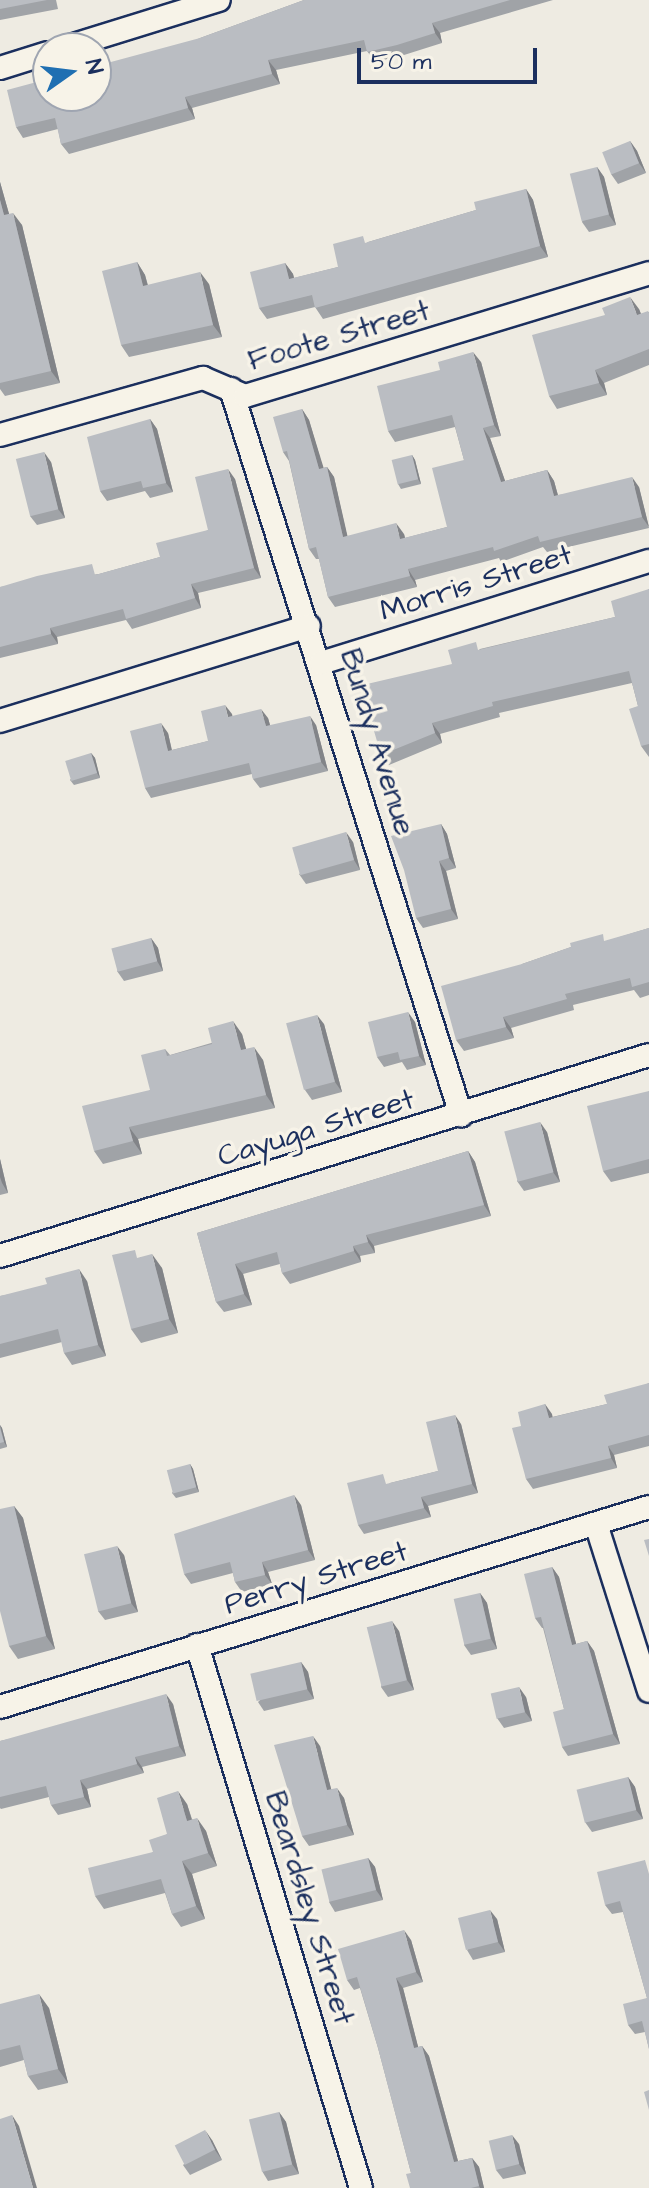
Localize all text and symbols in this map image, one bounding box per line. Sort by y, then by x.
north arrow [32,32,112,112]
scale bar [361,32,541,82]
text: 50 m [371,45,431,79]
text: N [77,56,111,77]
street label: Foote Street [244,293,434,379]
street label: Morris Street [376,537,576,629]
street label: Bundy Avenue [332,645,422,839]
street label: Cayuga Street [213,1081,419,1175]
street label: Perry Street [220,1533,412,1623]
street label: Beardsley Street [256,1787,362,2029]

